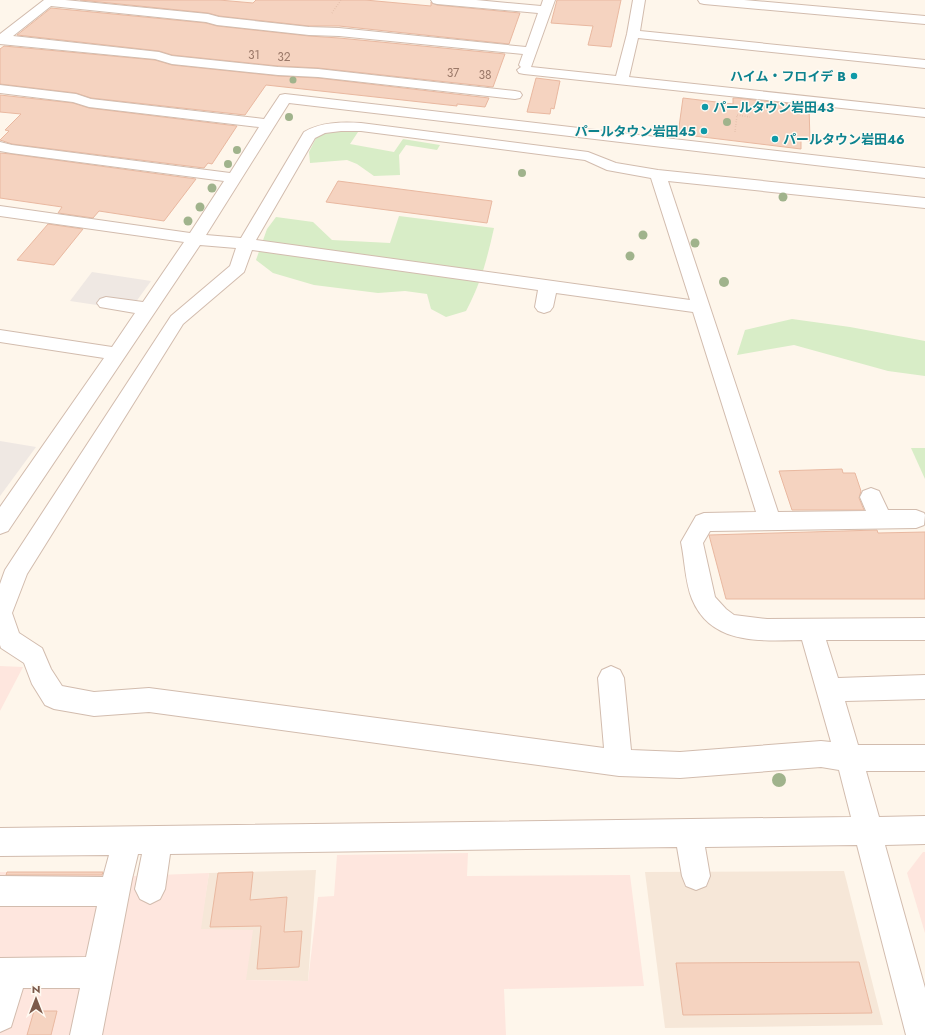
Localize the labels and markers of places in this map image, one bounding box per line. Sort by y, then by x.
place label: ハイム・フロイデ B [730,67,846,86]
marker: ハイム・フロイデ B [849,71,859,81]
place label: パールタウン岩田43 [713,98,834,117]
marker: パールタウン岩田43 [700,102,710,112]
place label: パールタウン岩田45 [575,122,696,141]
marker: パールタウン岩田45 [699,126,709,136]
place label: パールタウン岩田46 [783,130,905,149]
marker: パールタウン岩田46 [770,134,780,144]

